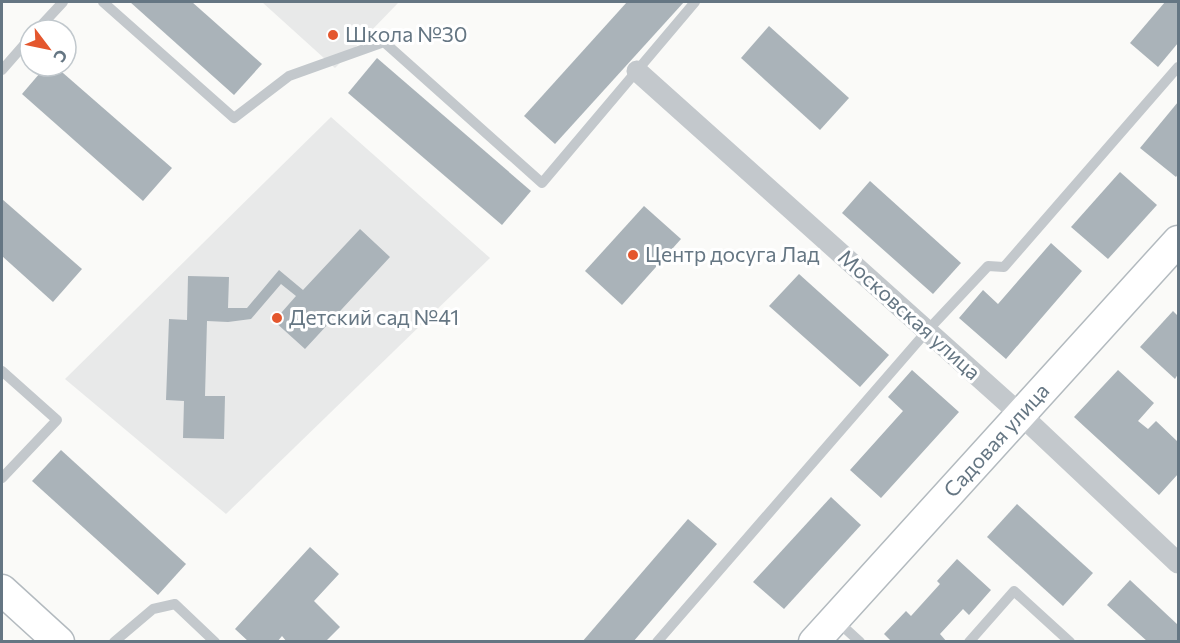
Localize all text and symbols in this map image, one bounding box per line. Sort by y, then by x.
north arrow [18,18,78,78]
place label: Школа №30 [345,21,467,46]
marker: Школа №30 [326,28,340,42]
text: С [50,47,72,66]
place label: Центр досуга Лад [645,241,819,266]
street label: Московская улица [834,244,986,384]
marker: Центр досуга Лад [626,248,640,262]
place label: Детский сад №41 [289,304,459,329]
marker: Детский сад №41 [270,311,284,325]
street label: Садовая улица [938,378,1054,502]

